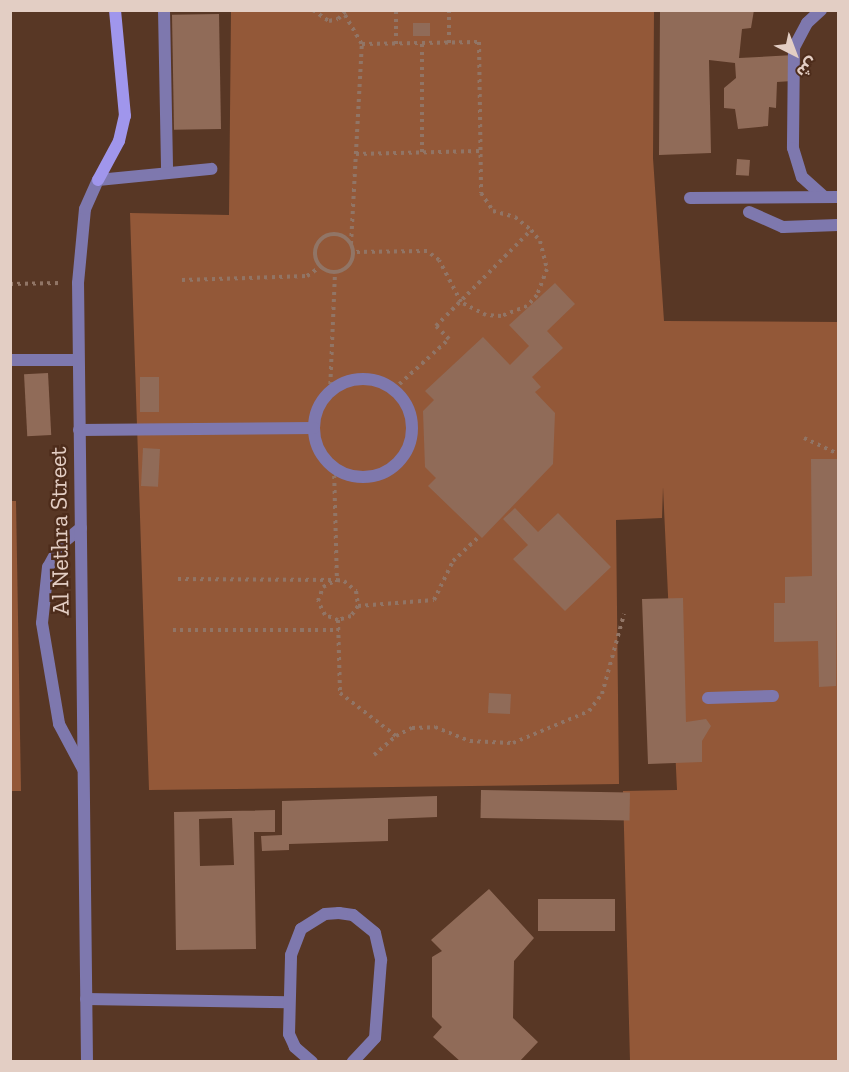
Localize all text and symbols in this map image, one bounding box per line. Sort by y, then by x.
north arrow [765,24,825,84]
text: ش [793,53,822,82]
street label: Al Nethra Street [43,446,75,616]

